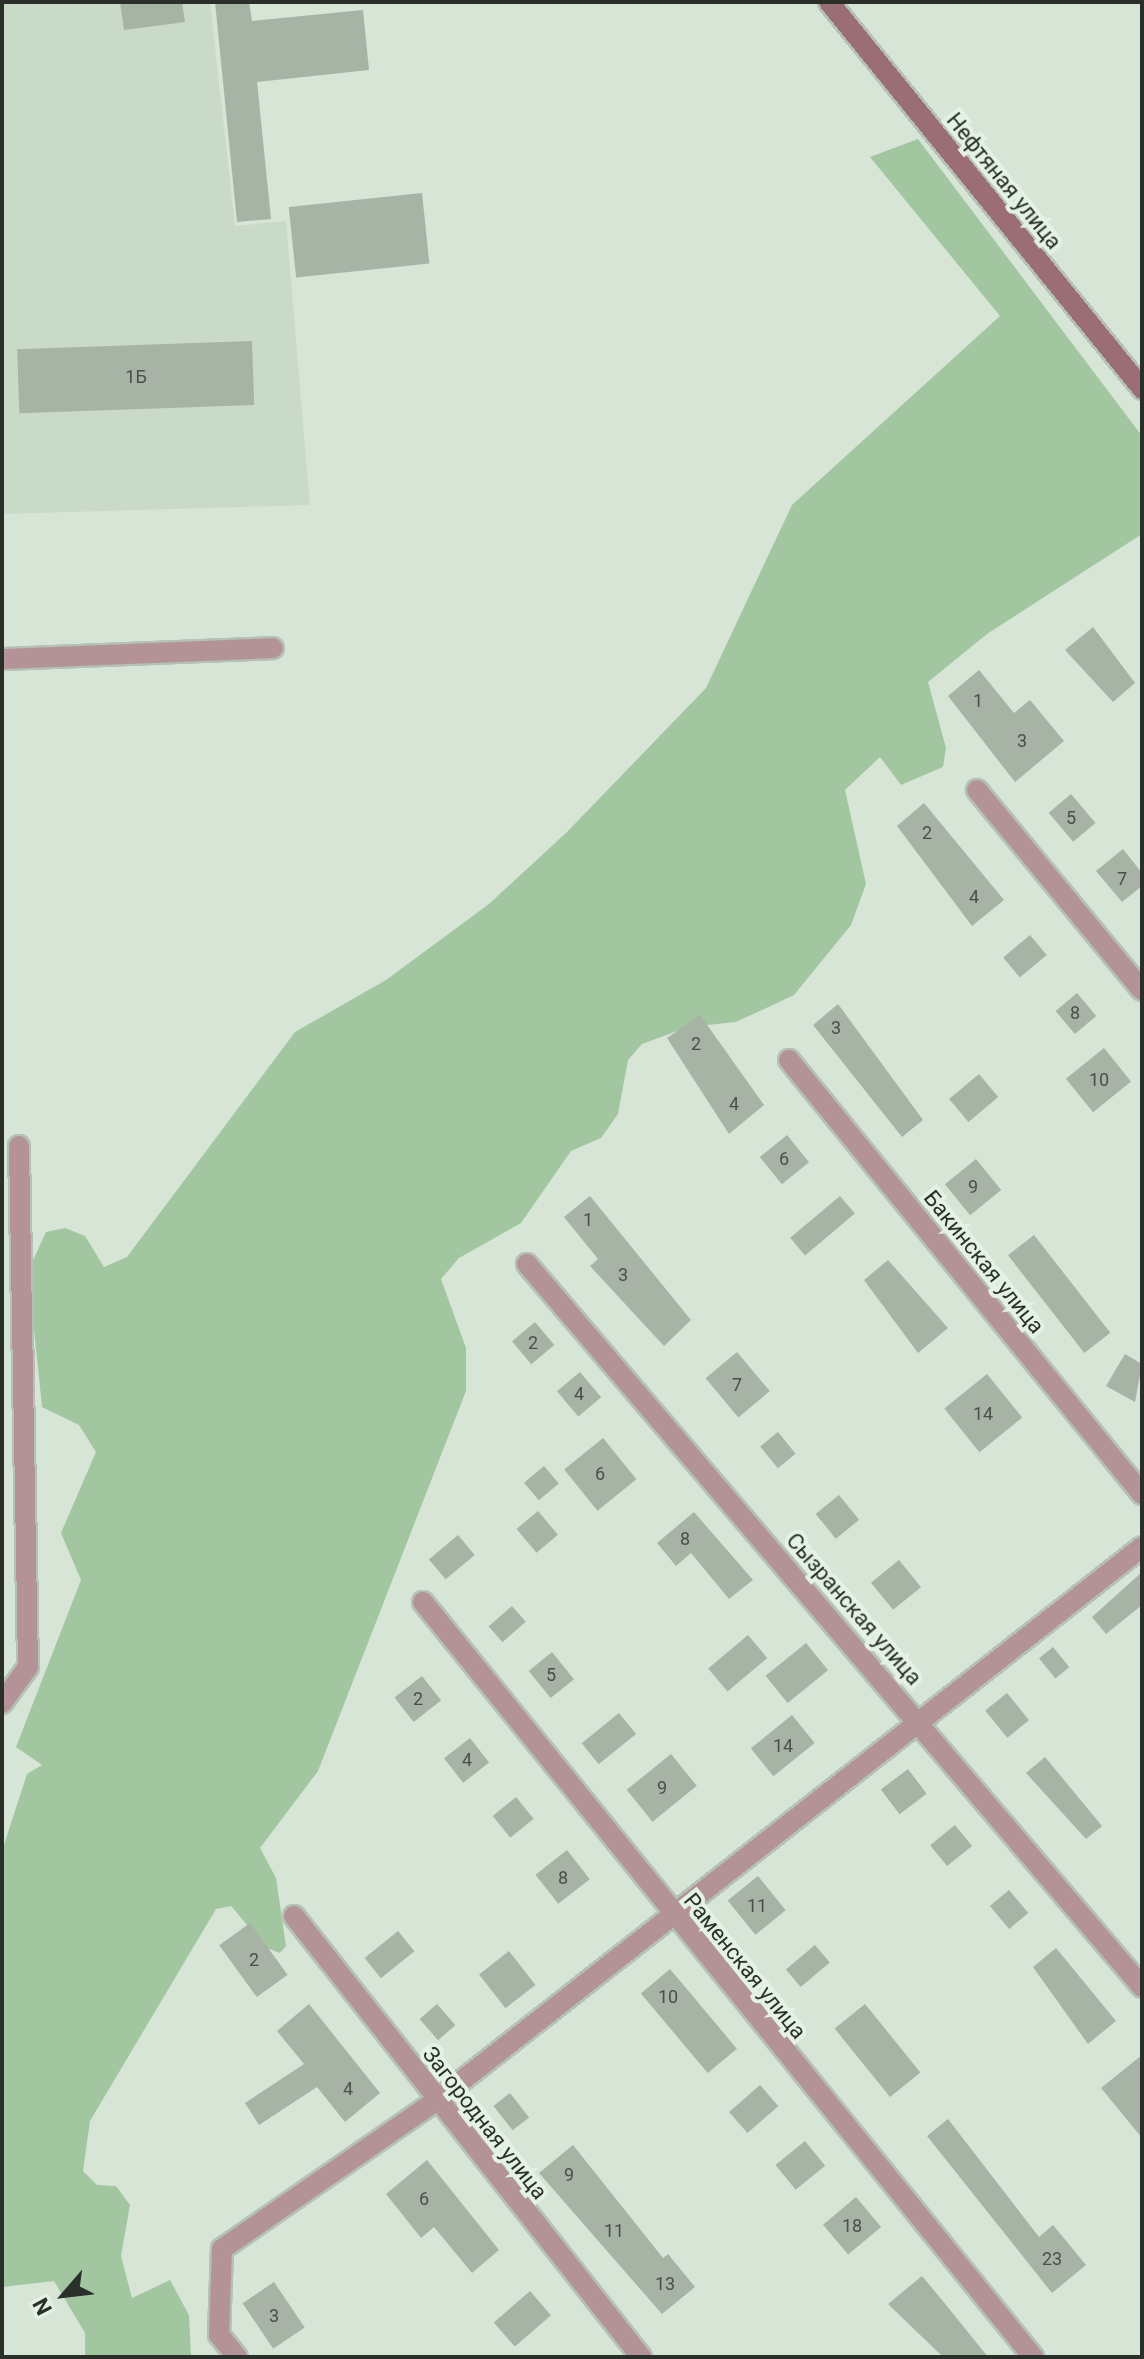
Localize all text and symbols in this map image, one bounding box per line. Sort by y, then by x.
street label: Нефтяная улица [941,108,1067,254]
house number: 1Б [125,366,147,388]
house number: 1 [973,690,983,712]
house number: 3 [1017,730,1027,752]
house number: 5 [1066,807,1076,829]
house number: 2 [922,822,932,844]
house number: 7 [1117,868,1127,890]
house number: 4 [969,886,979,908]
house number: 8 [1070,1002,1080,1024]
house number: 3 [831,1017,841,1039]
house number: 2 [691,1033,701,1055]
house number: 10 [1089,1069,1109,1091]
house number: 4 [729,1093,739,1115]
house number: 6 [779,1148,789,1170]
house number: 9 [968,1176,978,1198]
street label: Бакинская улица [918,1185,1050,1339]
house number: 1 [583,1209,593,1231]
house number: 3 [618,1264,628,1286]
house number: 2 [528,1332,538,1354]
house number: 7 [732,1374,742,1396]
house number: 4 [574,1383,584,1405]
house number: 14 [973,1403,993,1425]
house number: 6 [595,1463,605,1485]
house number: 8 [680,1528,690,1550]
street label: Сызранская улица [781,1528,927,1690]
house number: 5 [546,1664,556,1686]
house number: 2 [413,1688,423,1710]
house number: 14 [773,1735,793,1757]
house number: 4 [462,1749,472,1771]
house number: 9 [657,1777,667,1799]
house number: 8 [558,1867,568,1889]
street label: Раменская улица [678,1888,812,2044]
house number: 11 [747,1895,767,1917]
house number: 2 [249,1949,259,1971]
house number: 10 [658,1986,678,2008]
street label: Загородная улица [417,2041,553,2205]
house number: 4 [343,2078,353,2100]
house number: 9 [564,2164,574,2186]
house number: 6 [419,2188,429,2210]
house number: 18 [842,2215,862,2237]
house number: 11 [604,2220,624,2242]
house number: 23 [1042,2248,1062,2270]
north arrow [24,2255,104,2335]
house number: 13 [655,2273,675,2295]
text: N [28,2294,57,2319]
house number: 3 [269,2305,279,2327]

